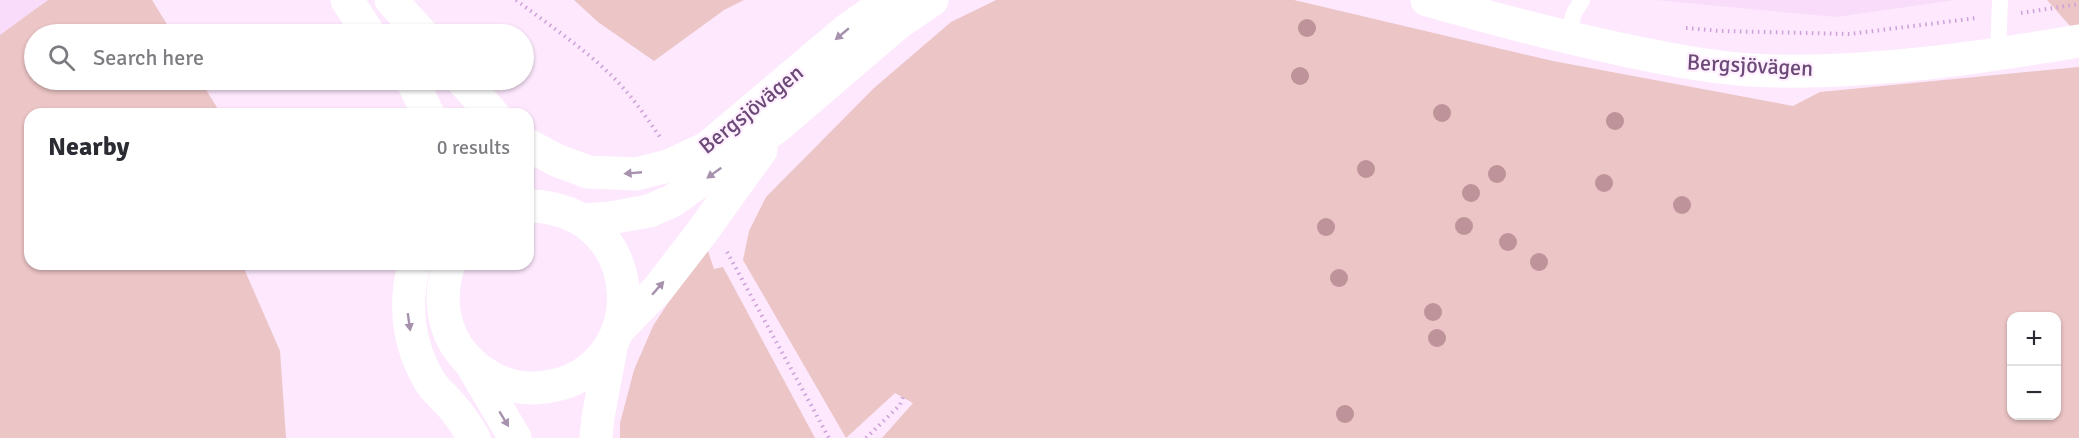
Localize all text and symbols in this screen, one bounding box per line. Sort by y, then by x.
search box [24,24,534,90]
one-way arrow [835,27,850,40]
icon: search [45,41,78,74]
text: Search here [93,44,204,71]
street label: Bergsjövägen [1686,48,1814,82]
street label: Bergsjövägen [693,59,809,159]
text: Nearby [48,131,129,163]
text: 0 results [437,135,510,160]
one-way arrow [706,167,722,179]
one-way arrow [623,168,642,178]
one-way arrow [651,281,664,296]
one-way arrow [405,312,414,331]
map controls [2007,312,2061,420]
button: + [2007,312,2061,366]
button: − [2007,366,2061,420]
one-way arrow [499,411,509,428]

